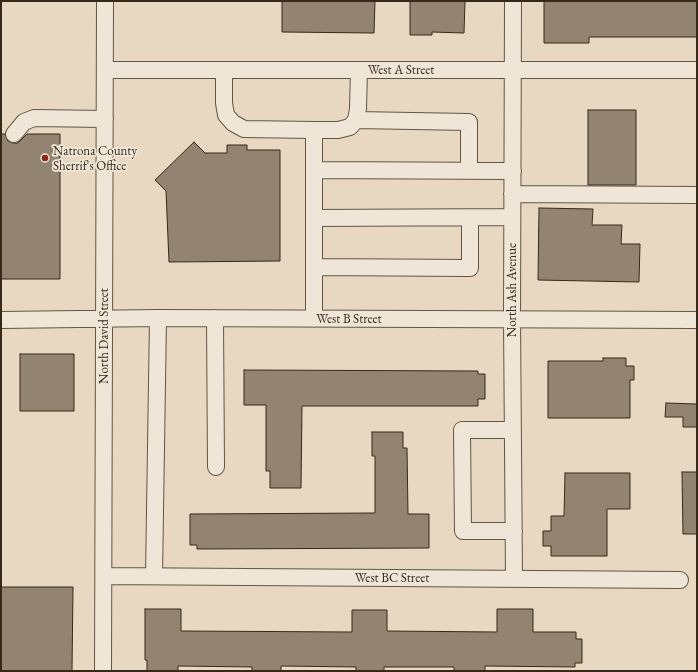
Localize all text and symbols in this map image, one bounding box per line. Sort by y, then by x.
street label: West A Street [368,62,434,78]
place label: Natrona County Sherrif's Office [53,143,137,174]
marker: Natrona County Sherrif's Office [40,153,50,163]
street label: North Ash Avenue [504,243,520,337]
street label: North David Street [96,288,112,384]
street label: West B Street [316,311,382,327]
street label: West BC Street [355,570,429,586]

